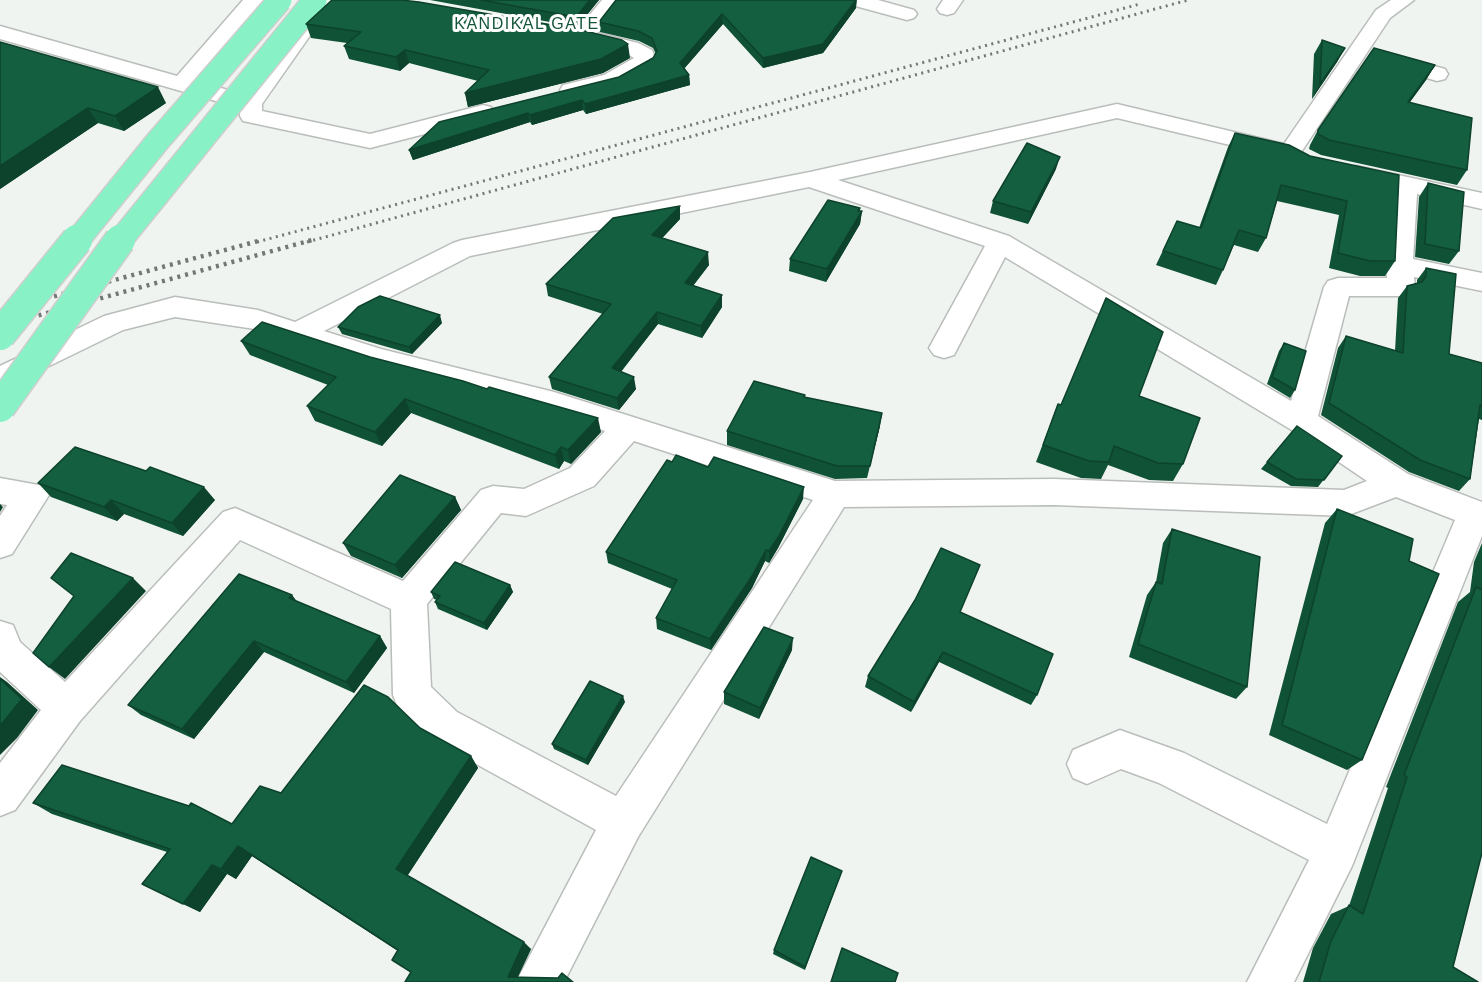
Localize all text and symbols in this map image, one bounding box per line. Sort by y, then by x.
district label: KANDIKAL GATE [454,15,600,35]

